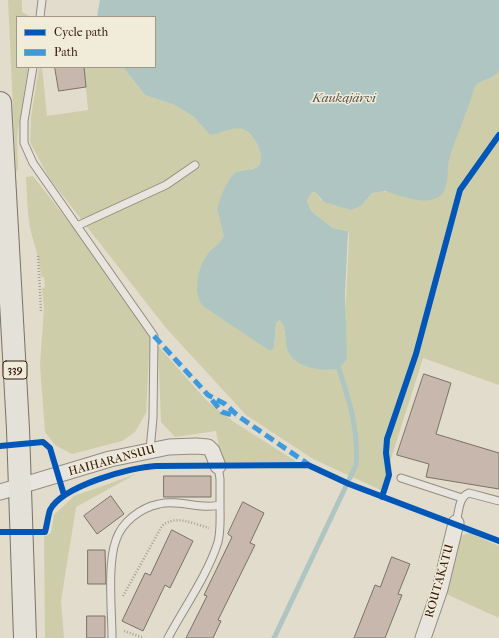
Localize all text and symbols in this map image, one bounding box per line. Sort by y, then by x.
legend [16,16,156,68]
text: Cycle path [54,25,108,39]
text: Path [54,45,78,59]
water label: Kaukajärvi [312,91,376,107]
road number: 339 [3,361,27,379]
street label: HAIHARANSUU [67,442,157,480]
street label: ROUTAKATU [423,542,457,620]

